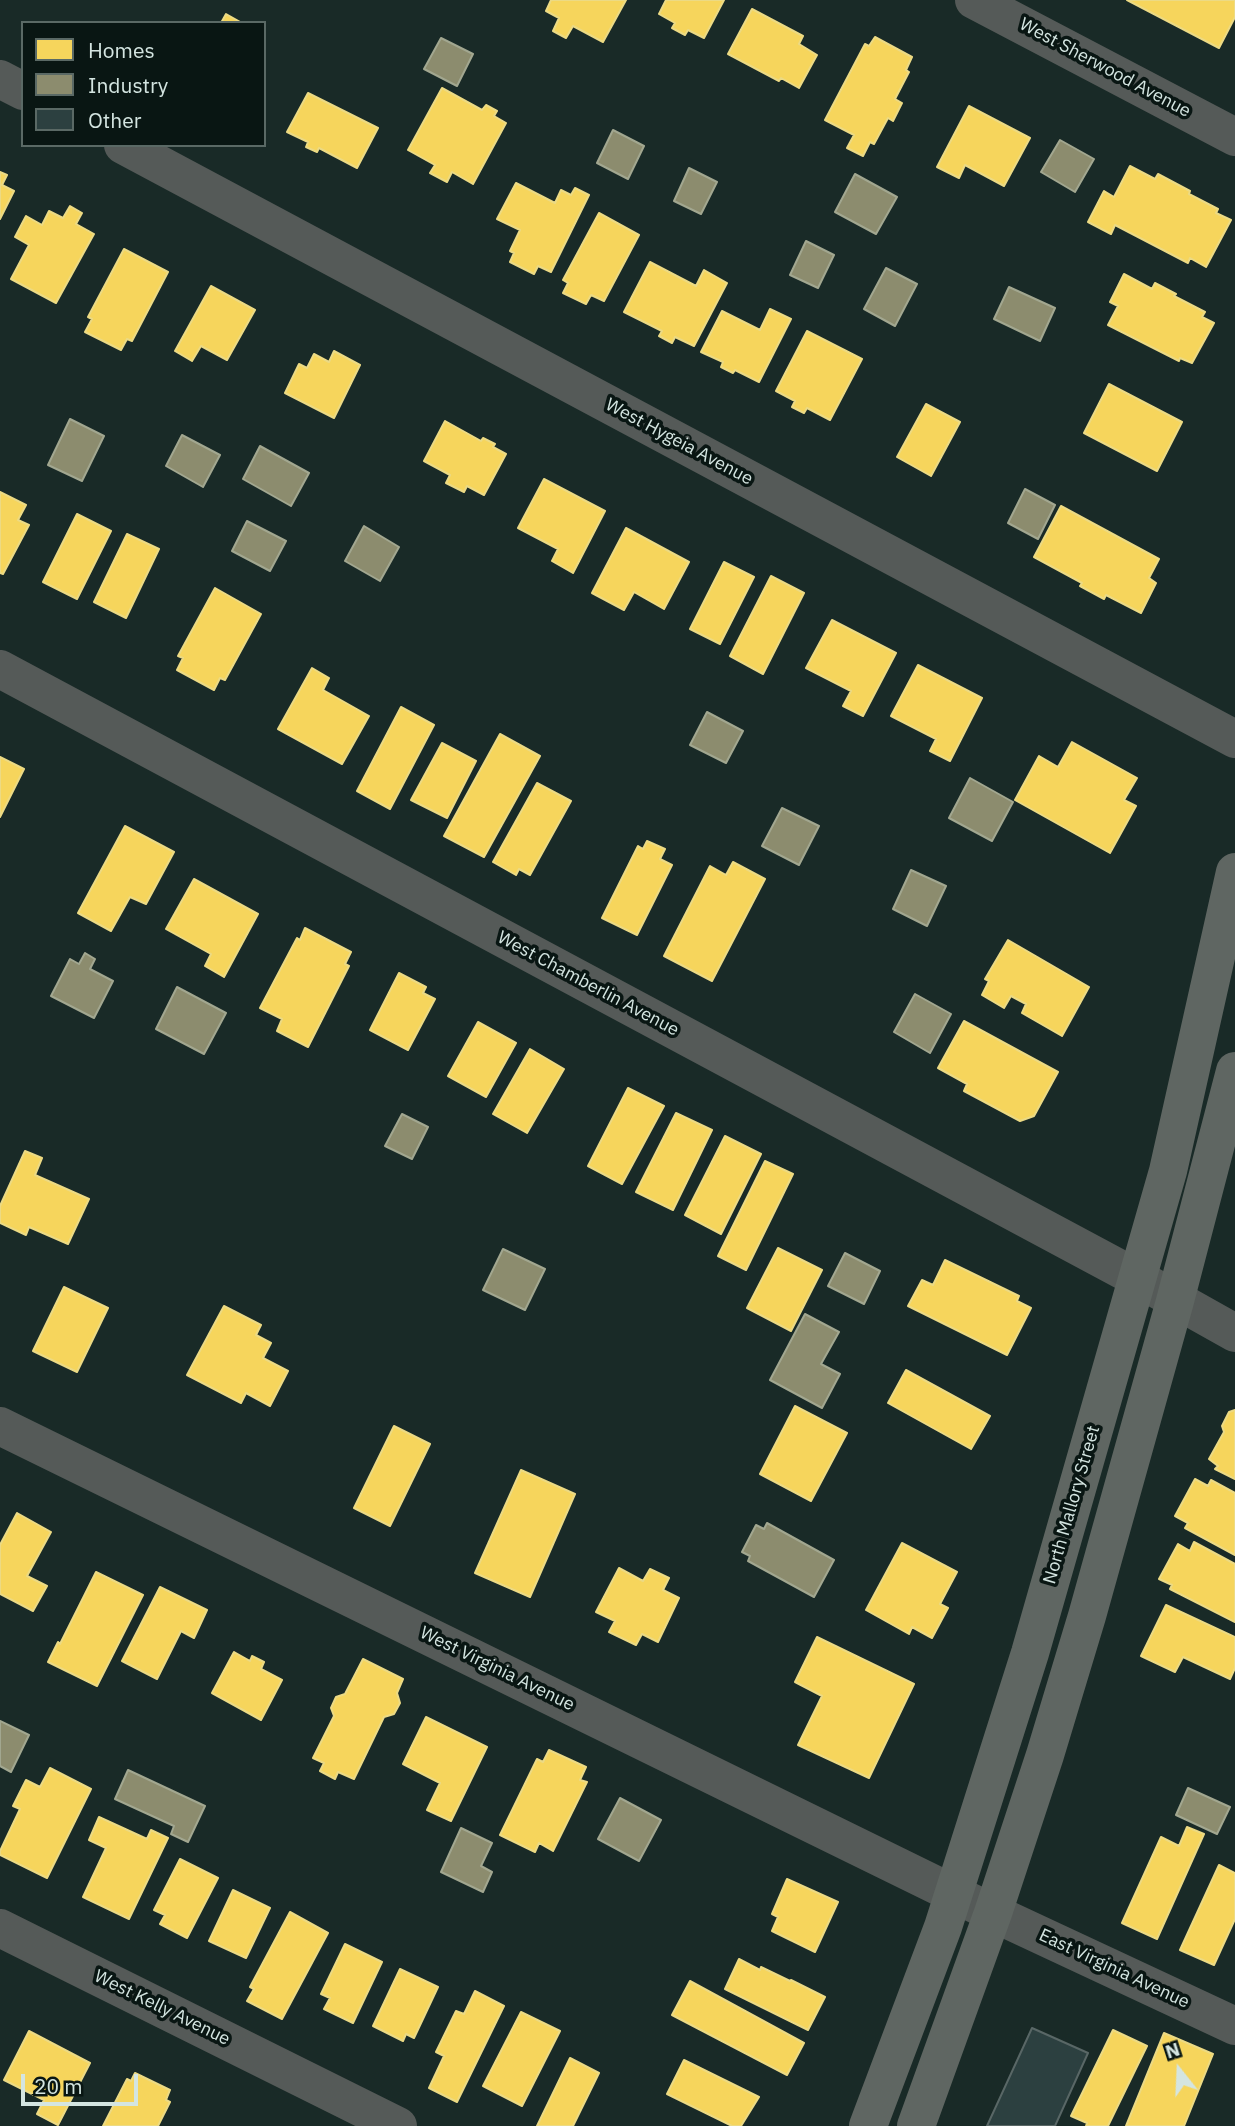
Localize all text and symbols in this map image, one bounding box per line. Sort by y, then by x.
street label: West Sherwood Avenue [1016,14,1194,122]
legend [21,21,266,147]
text: Homes [88,36,155,64]
text: Industry [88,71,168,99]
text: Other [88,106,141,134]
street label: West Hygeia Avenue [602,394,756,490]
street label: West Chamberlin Avenue [494,927,682,1041]
street label: North Mallory Street [1039,1423,1105,1587]
street label: West Virginia Avenue [416,1622,578,1716]
street label: East Virginia Avenue [1035,1925,1193,2013]
street label: West Kelly Avenue [91,1966,233,2050]
north arrow [1144,2035,1214,2105]
text: N [1162,2036,1183,2064]
scale bar [24,2060,142,2104]
text: 20 m [34,2072,83,2100]

